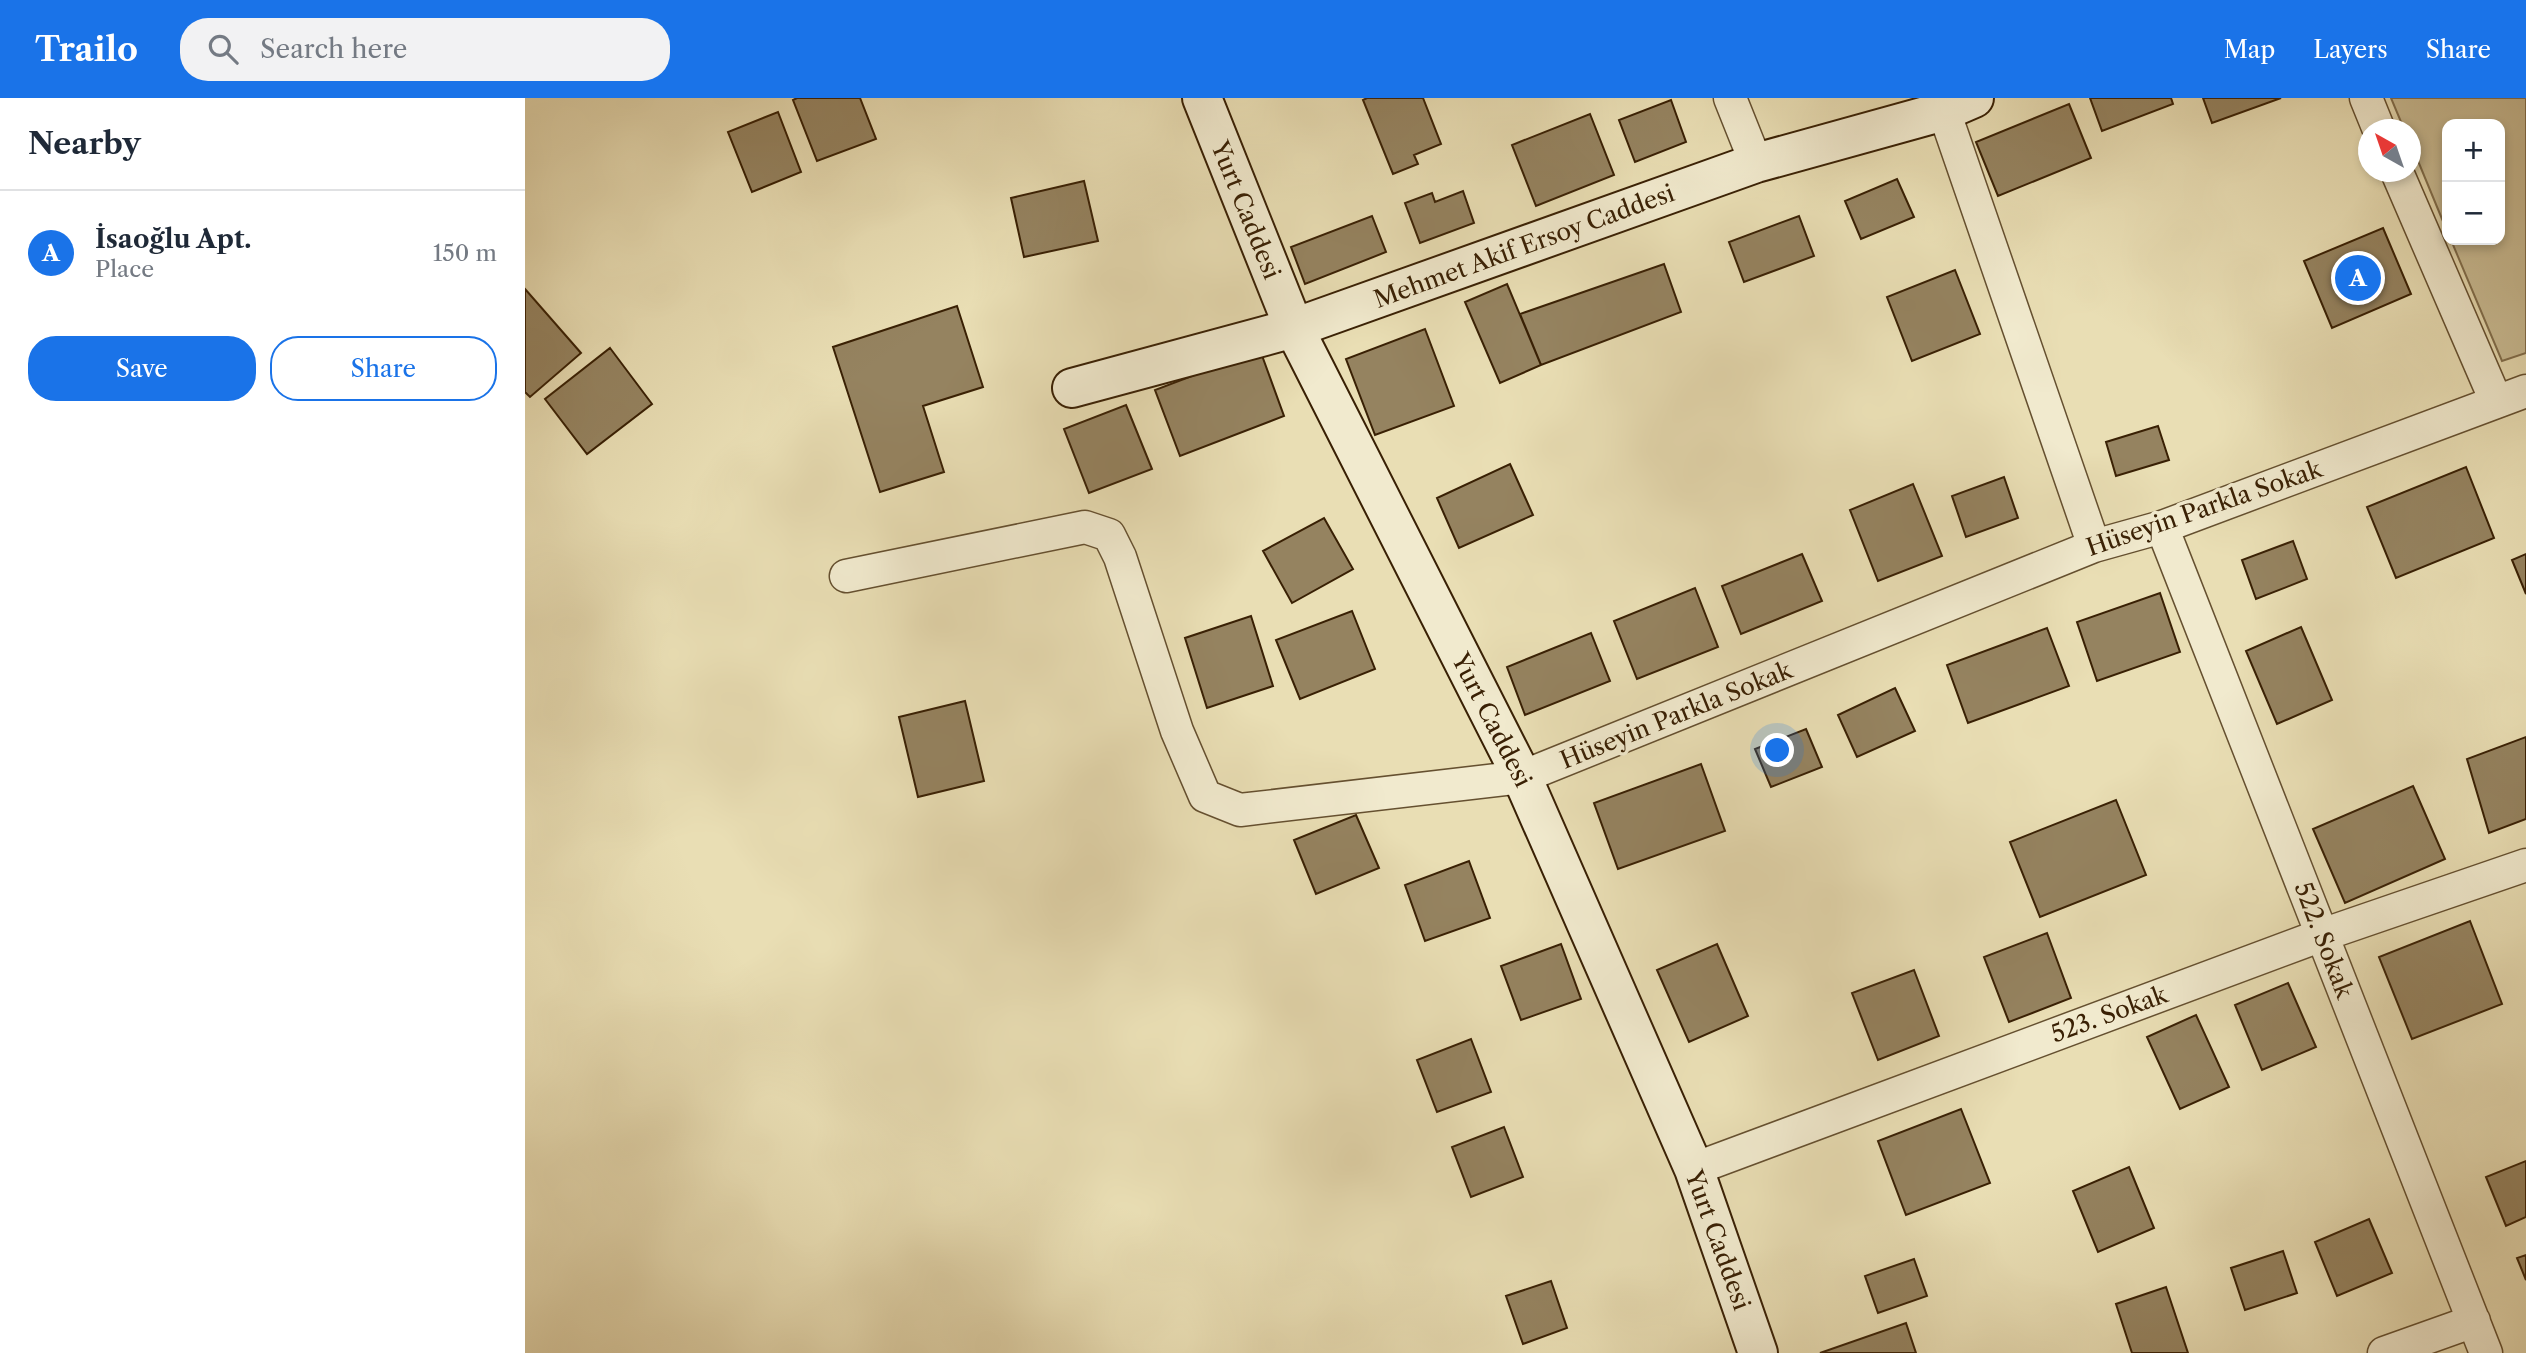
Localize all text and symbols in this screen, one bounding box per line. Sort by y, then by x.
search box [180,18,670,81]
text: Trailo [35,29,138,70]
icon: search [204,30,242,68]
text: Search here [260,33,407,65]
text: Map [2224,35,2275,64]
text: Layers [2313,35,2388,64]
text: Share [2426,35,2491,64]
north arrow [2358,119,2421,182]
map controls [2442,119,2505,245]
button: + [2442,119,2505,182]
text: Nearby [28,125,141,162]
street label: Yurt Caddesi [1205,136,1287,283]
street label: Mehmet Akif Ersoy Caddesi [1370,178,1678,314]
button: − [2442,182,2505,245]
text: İsaoğlu Apt. [95,223,252,255]
text: A [42,239,60,267]
text: 150 m [433,239,497,267]
pin: A [2335,252,2381,304]
text: Place [95,255,154,283]
button: Save [28,336,256,401]
button: Share [270,336,497,401]
street label: Hüseyin Parkla Sokak [2082,454,2327,562]
street label: Yurt Caddesi [1445,647,1538,792]
street label: Hüseyin Parkla Sokak [1556,655,1797,775]
your location [1760,733,1794,767]
street label: 522. Sokak [2289,878,2360,1003]
street label: 523. Sokak [2047,979,2172,1048]
street label: Yurt Caddesi [1679,1165,1757,1314]

